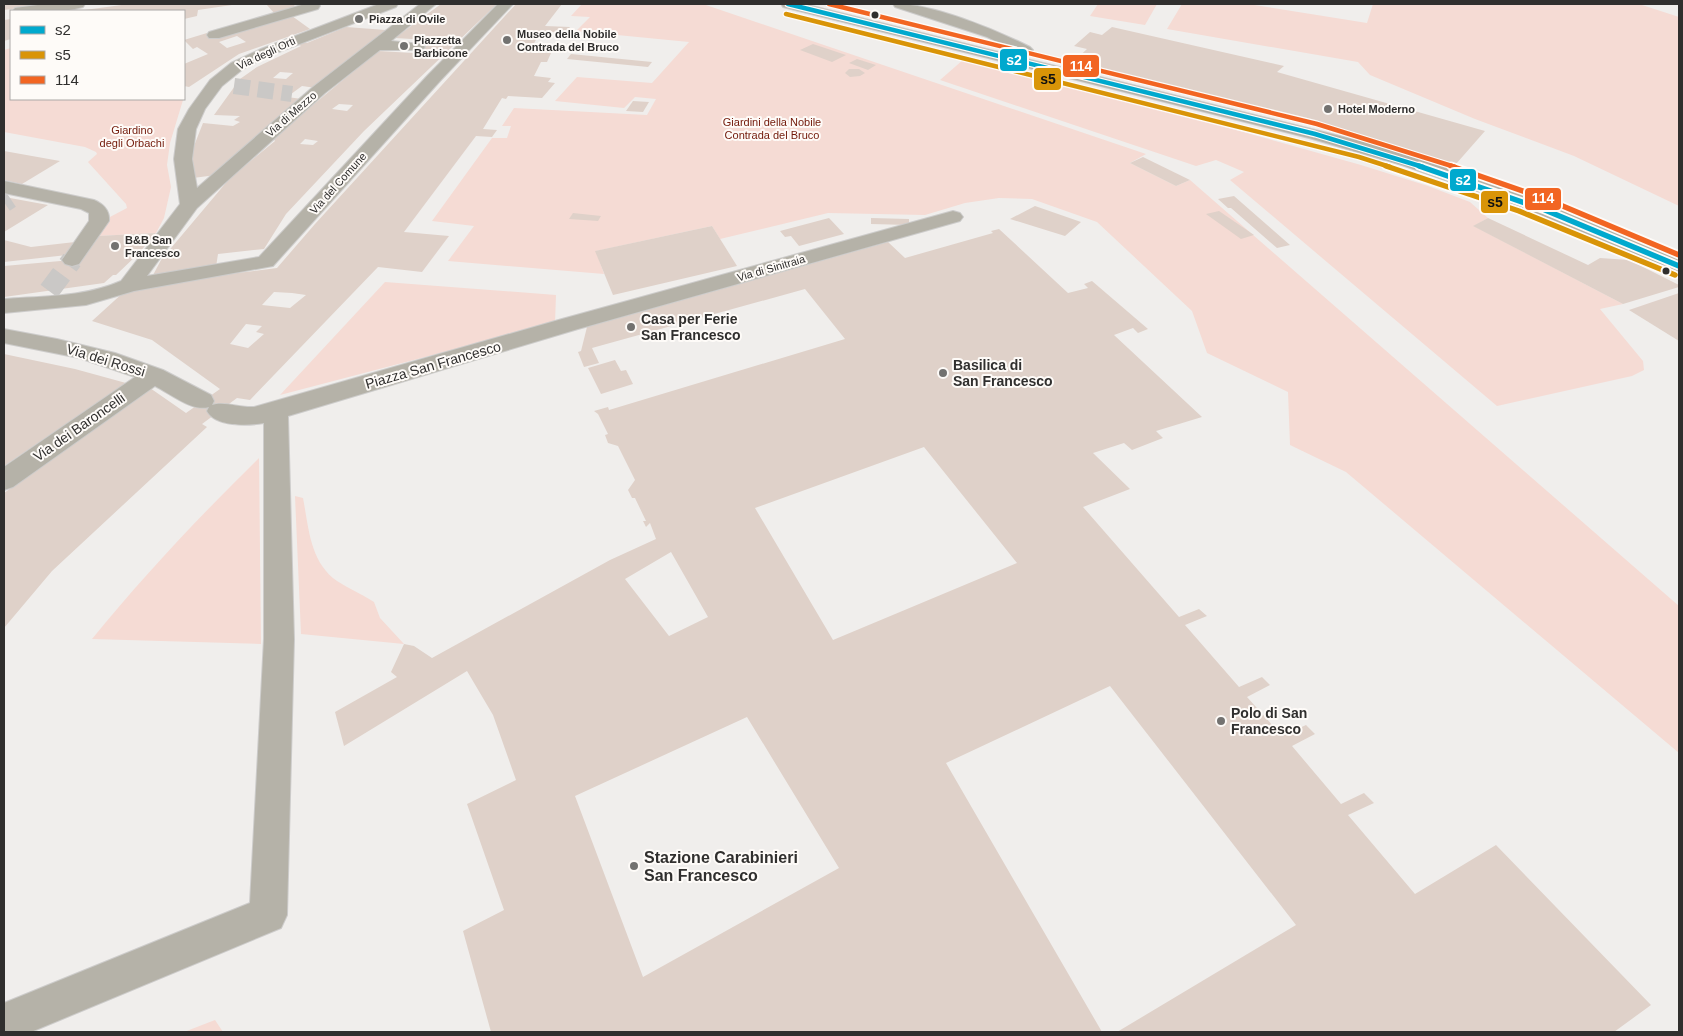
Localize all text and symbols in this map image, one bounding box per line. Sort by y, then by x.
legend [10,10,185,100]
unlabelled marker [870,10,880,20]
marker: Piazza di Ovile [353,13,365,25]
place label: Piazza di Ovile [369,13,445,25]
text: s2 [55,21,71,38]
place label: Museo della Nobile Contrada del Bruco [517,28,619,53]
street label: Via degli Orti [235,34,297,72]
place label: Piazzetta Barbicone [414,34,468,59]
marker: Museo della Nobile Contrada del Bruco [501,34,513,46]
marker: Piazzetta Barbicone [398,40,410,52]
text: s5 [55,46,71,63]
line badge: s2 [999,48,1028,72]
text: s2 [1006,52,1022,68]
line badge: 114 [1062,54,1100,78]
text: 114 [1070,58,1093,74]
line badge: s5 [1033,67,1062,91]
text: 114 [55,71,79,88]
text: s5 [1040,71,1056,87]
street label: Via di Mezzo [263,89,319,139]
marker: Hotel Moderno [1322,103,1334,115]
place label: Hotel Moderno [1338,103,1415,115]
park label: Giardini della Nobile Contrada del Bruco [723,116,821,141]
park label: Giardino degli Orbachi [100,124,164,149]
street label: Via del Comune [307,150,369,216]
line badge: s2 [1449,168,1477,192]
text: s2 [1455,172,1471,188]
line badge: 114 [1524,187,1562,211]
line badge: s5 [1480,190,1509,214]
text: 114 [1532,190,1555,206]
text: s5 [1487,194,1503,210]
place label: B&B San Francesco [125,234,180,259]
marker: B&B San Francesco [109,240,121,252]
street label: Via di Sinitraia [736,252,807,283]
unlabelled marker [1661,266,1671,276]
place label: Casa per Ferie San Francesco [641,311,741,343]
marker: Casa per Ferie San Francesco [625,321,637,333]
street label: Piazza San Francesco [363,338,503,392]
street label: Via dei Rossi [65,340,147,380]
place label: Basilica di San Francesco [953,357,1053,389]
marker: Basilica di San Francesco [937,367,949,379]
street label: Via dei Baroncelli [30,389,128,465]
place label: Polo di San Francesco [1231,705,1307,737]
marker: Polo di San Francesco [1215,715,1227,727]
place label: Stazione Carabinieri San Francesco [644,849,798,884]
marker: Stazione Carabinieri San Francesco [628,860,640,872]

